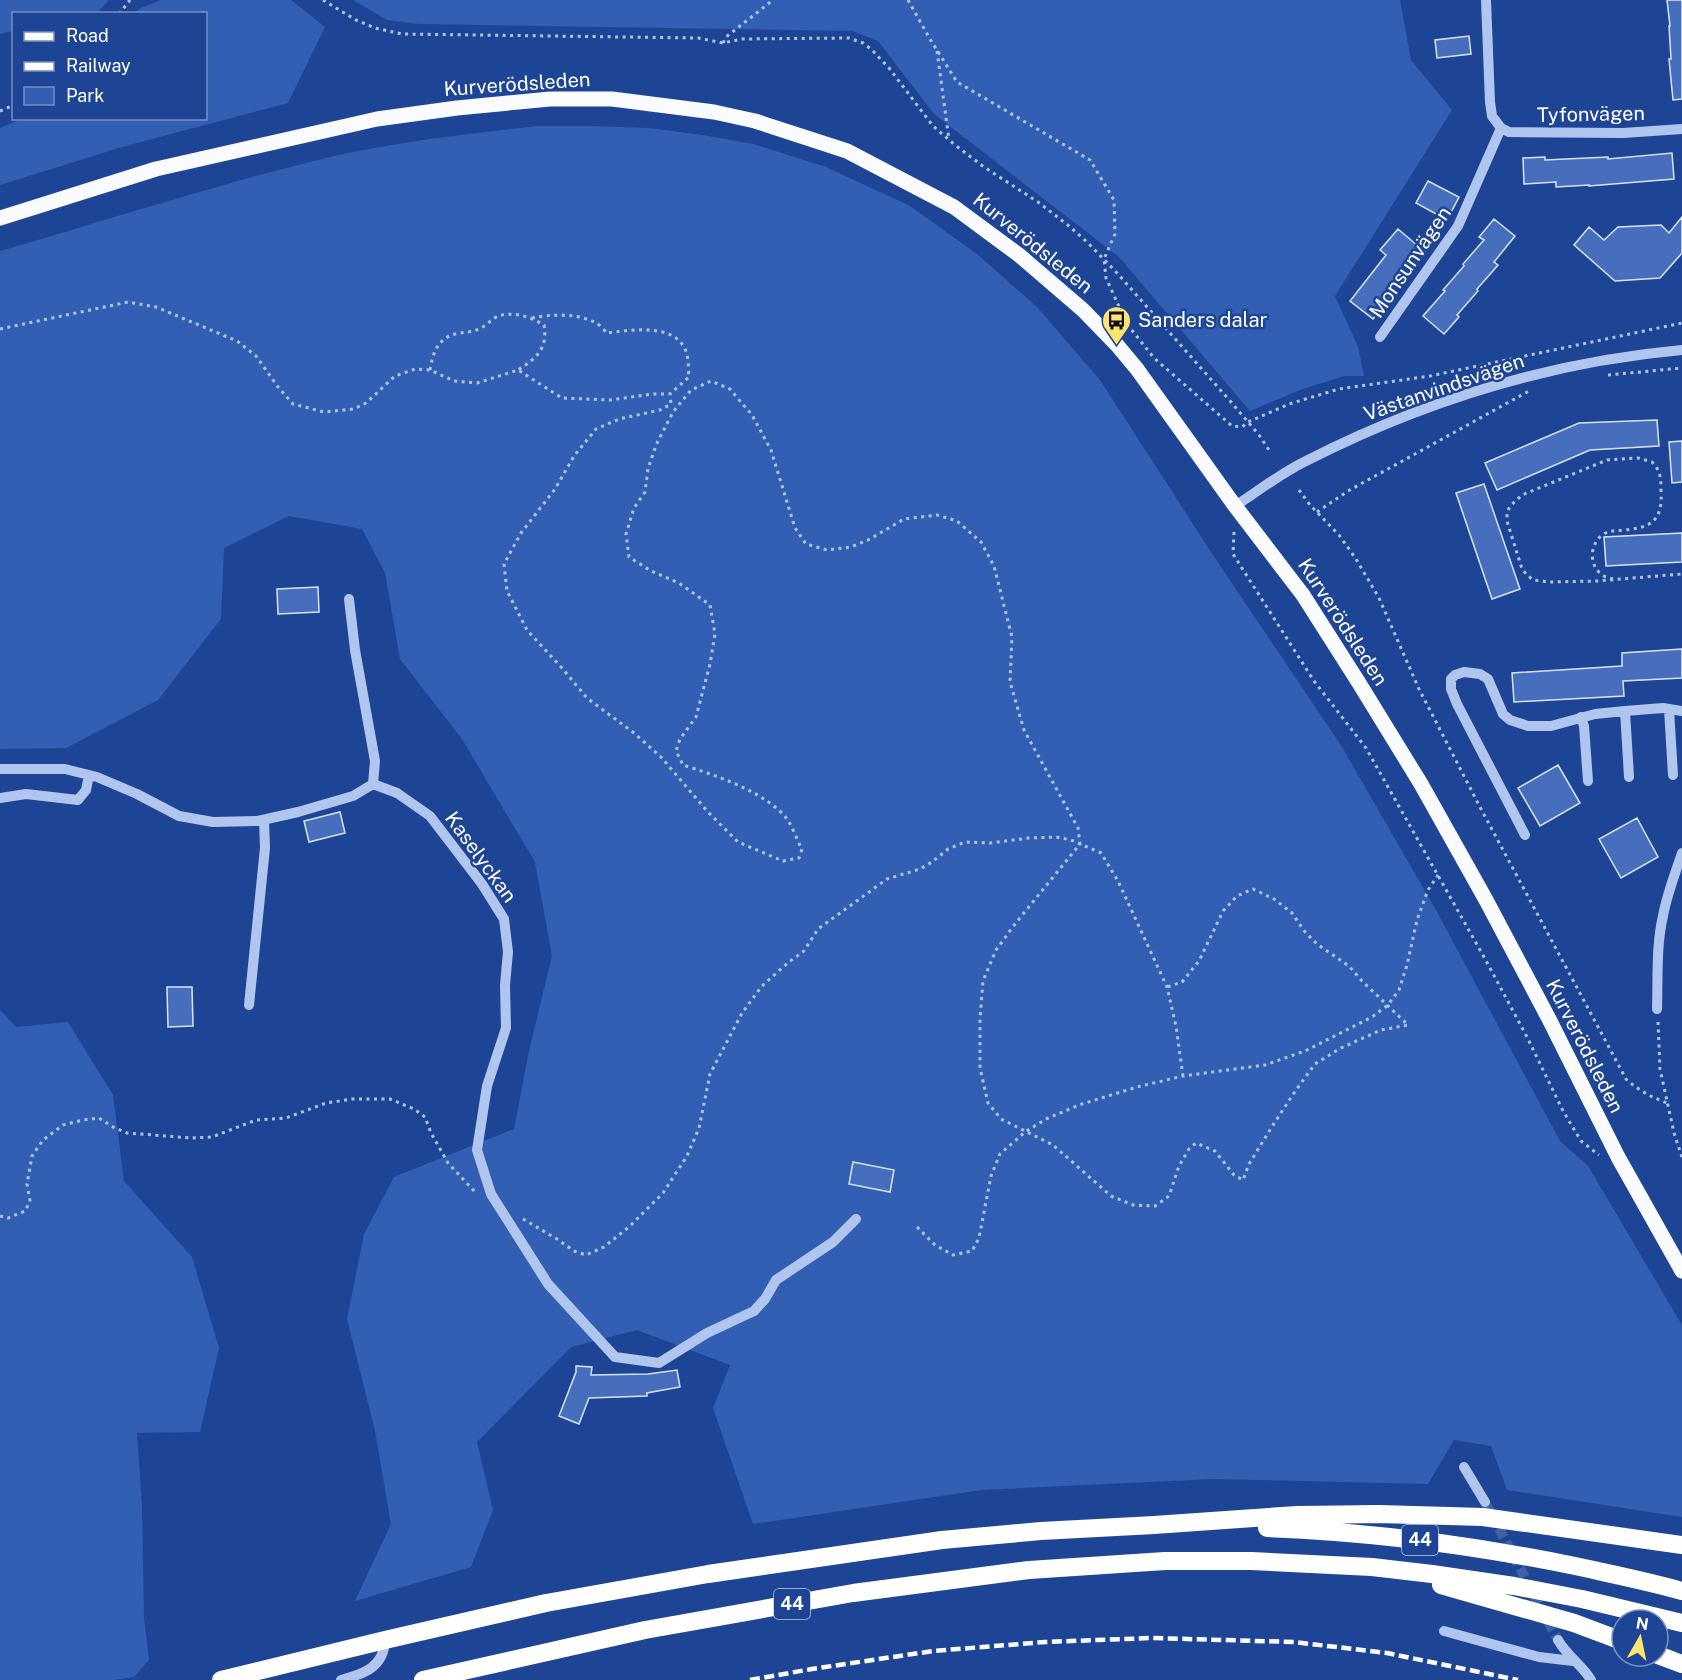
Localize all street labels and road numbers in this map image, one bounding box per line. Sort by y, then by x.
street label: Kurverödsleden [443,67,591,101]
street label: Tyfonvägen [1537,101,1645,127]
street label: Kurverödsleden [968,187,1098,299]
street label: Monsunvägen [1364,202,1456,322]
street label: Västanvindsvägen [1361,348,1527,426]
street label: Kurverödsleden [1293,554,1393,690]
street label: Kaselyckan [440,807,522,907]
street label: Kurverödsleden [1541,975,1629,1117]
road number: 44 [1402,1525,1438,1555]
road number: 44 [774,1589,810,1619]

